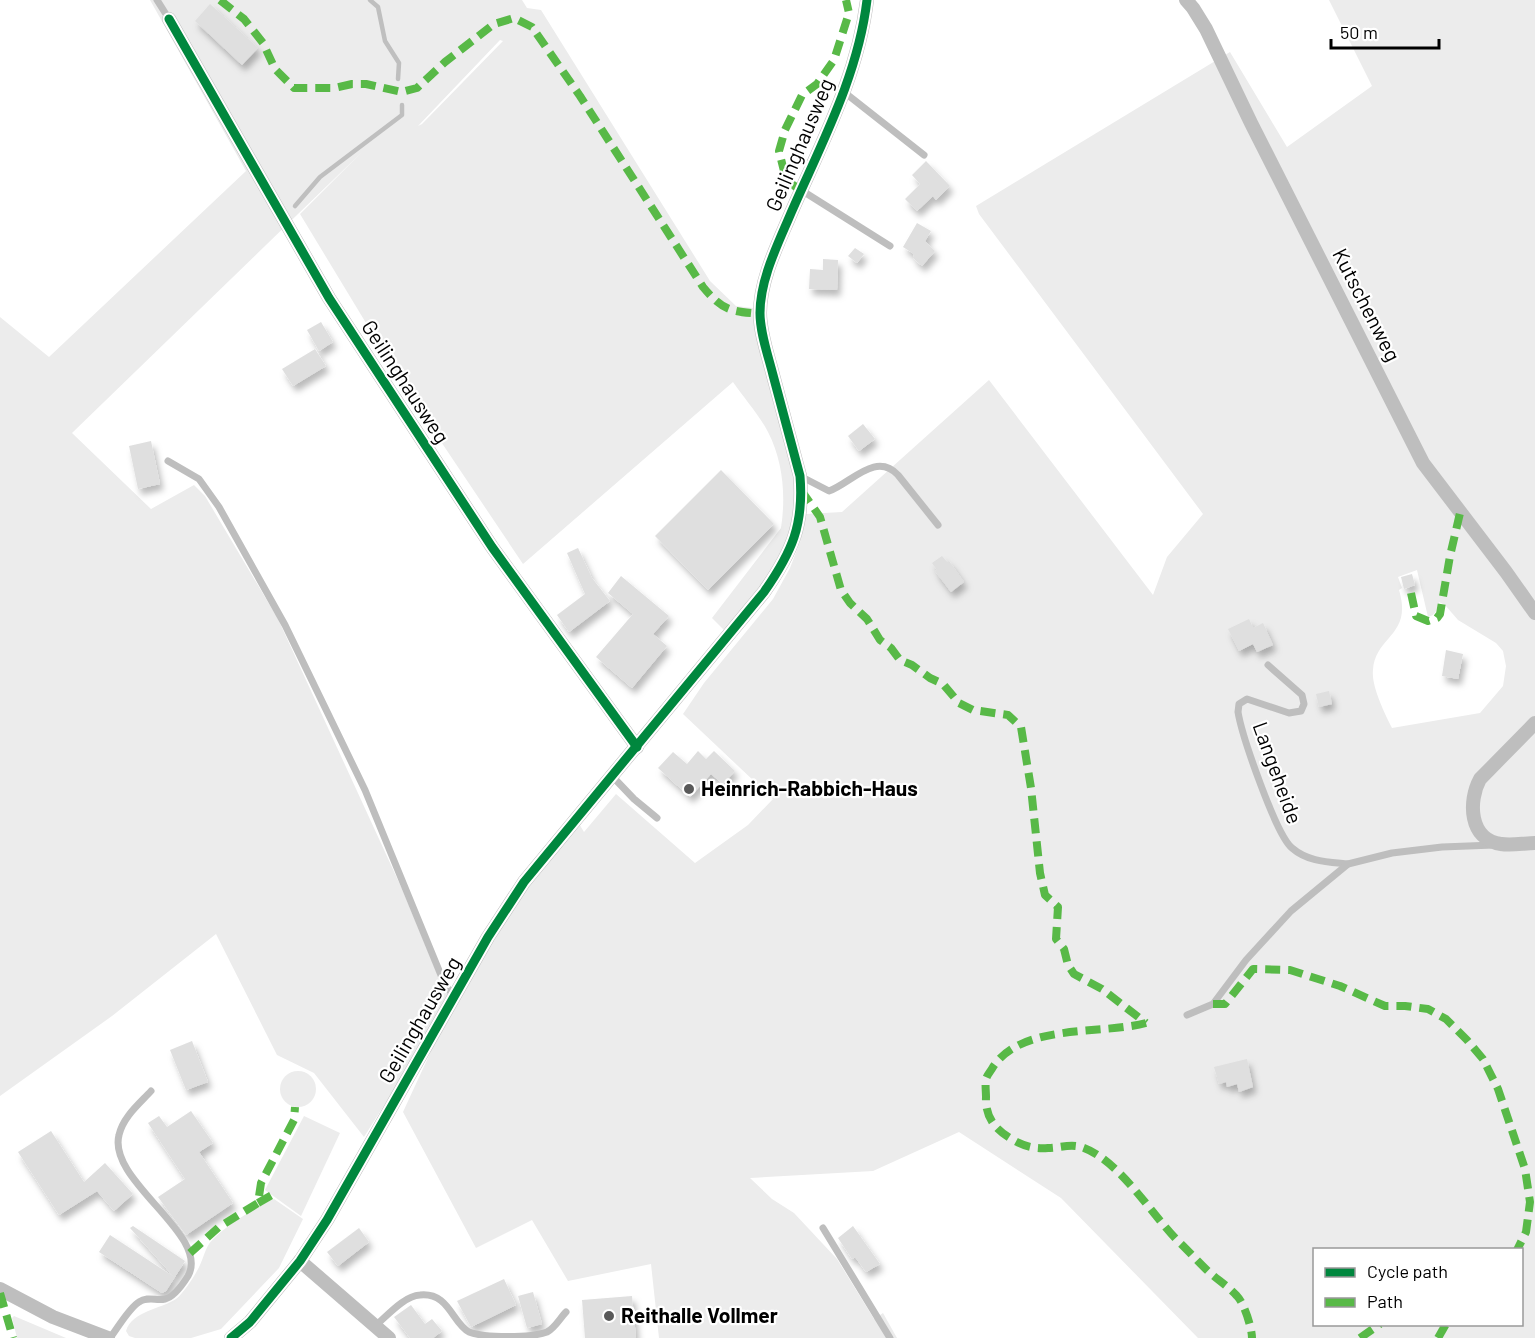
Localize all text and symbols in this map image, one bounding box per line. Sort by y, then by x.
scale bar [1331,12,1439,50]
text: 50 m [1340,21,1378,43]
street label: Geilinghausweg [759,74,838,215]
street label: Kutschenweg [1328,244,1407,365]
street label: Geilinghausweg [357,315,455,448]
street label: Langeheide [1248,718,1308,827]
place label: Heinrich-Rabbich-Haus [701,775,918,800]
marker: Heinrich-Rabbich-Haus [682,782,696,796]
street label: Geilinghausweg [372,951,465,1087]
legend [1313,1248,1523,1326]
text: Cycle path [1367,1260,1448,1282]
text: Path [1367,1290,1403,1312]
place label: Reithalle Vollmer [621,1302,778,1327]
marker: Reithalle Vollmer [602,1309,616,1323]

